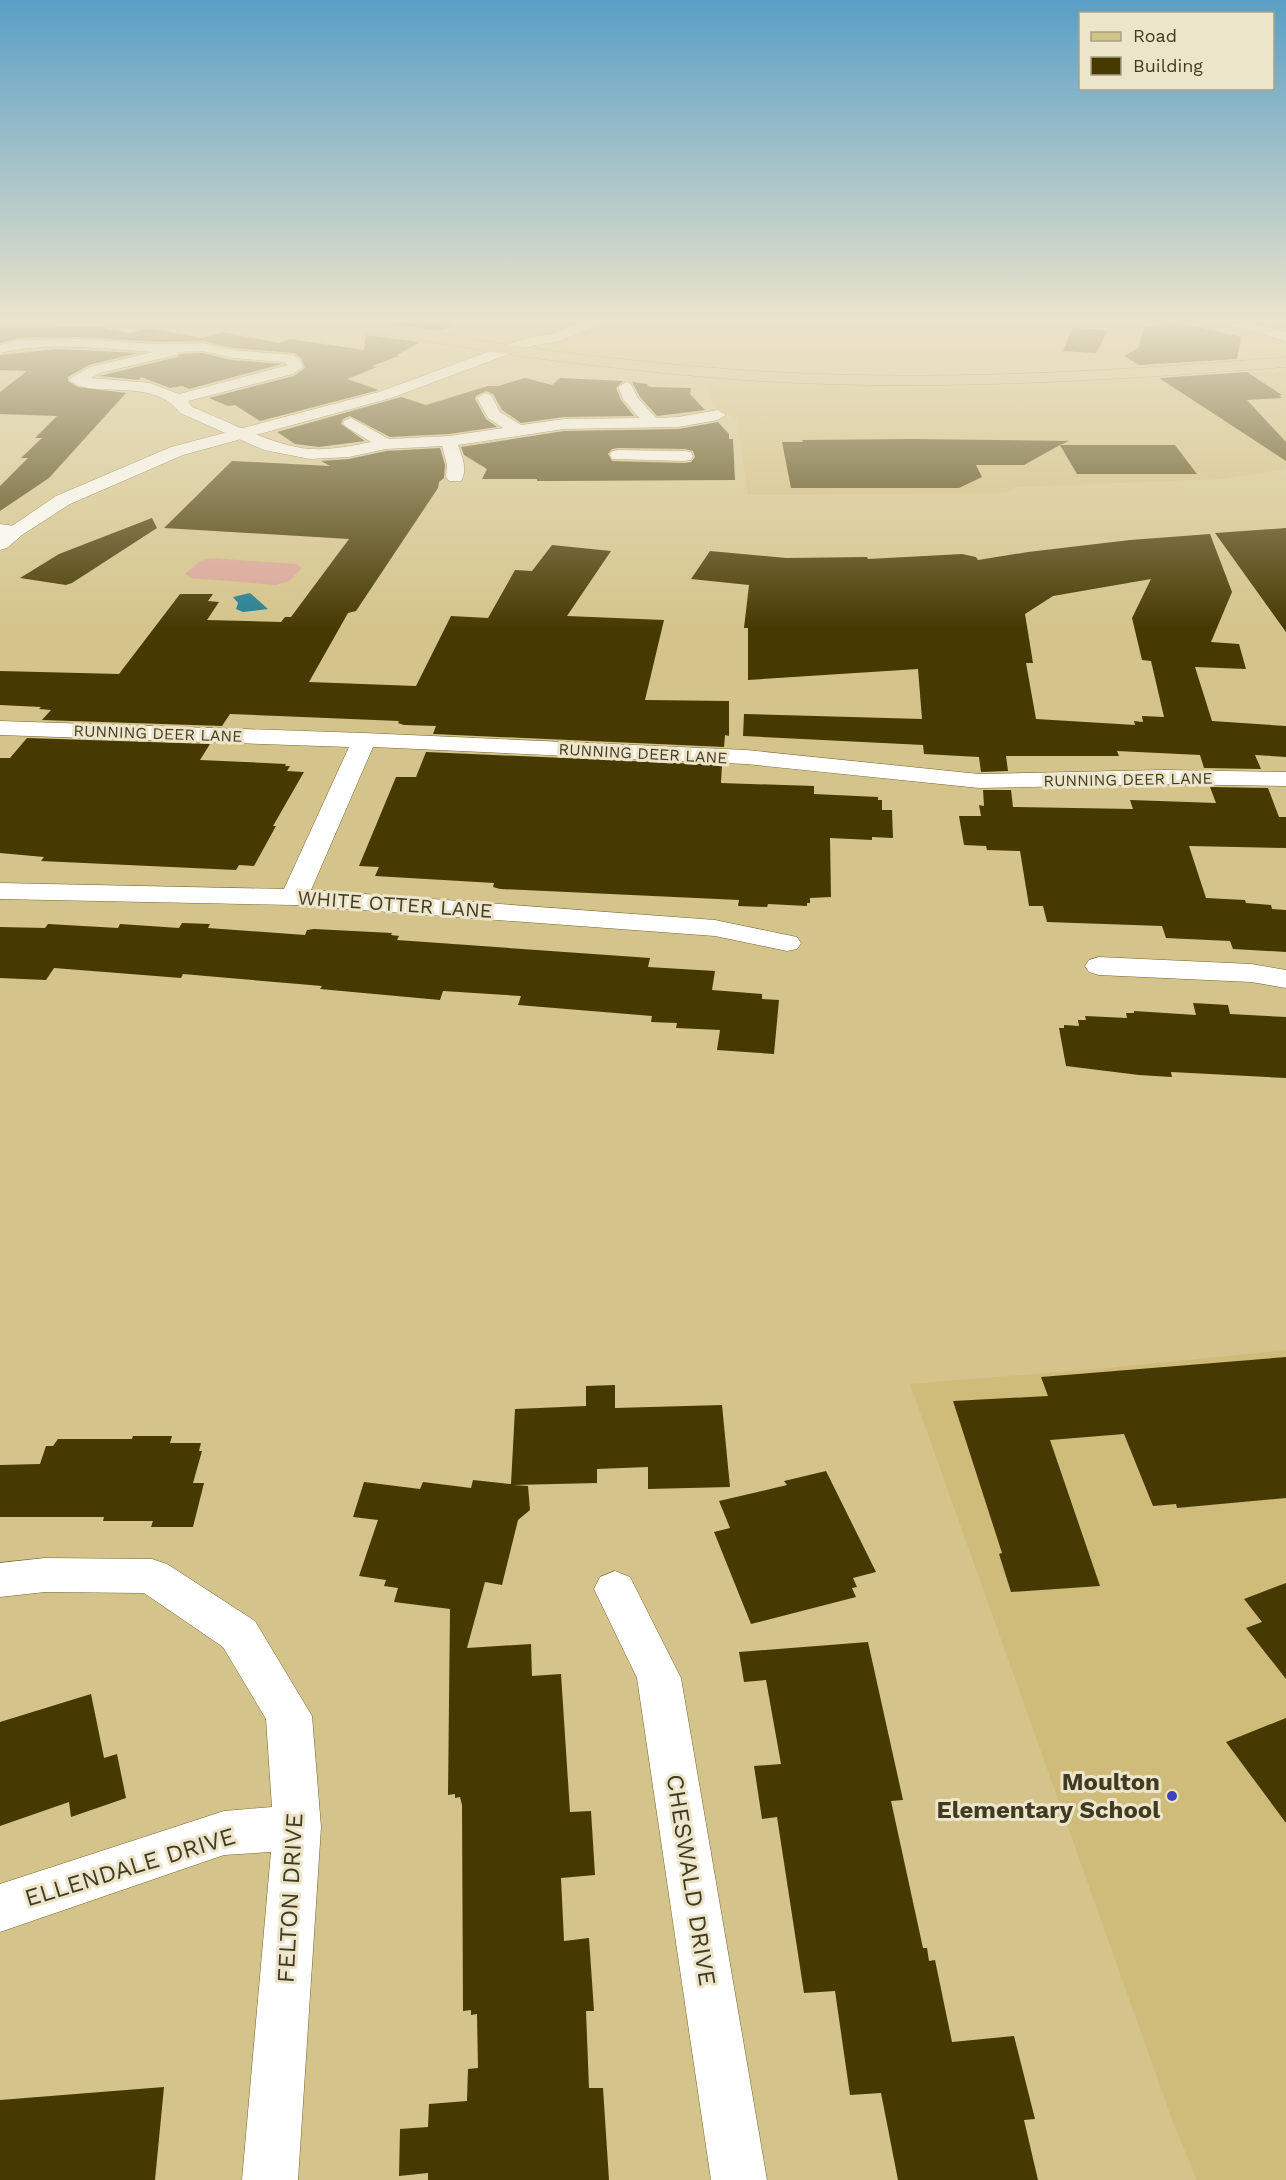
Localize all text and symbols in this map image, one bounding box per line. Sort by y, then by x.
legend [1079,12,1274,90]
text: Road [1133,25,1177,46]
text: Building [1133,55,1203,76]
street label: RUNNING DEER LANE [73,721,243,746]
street label: RUNNING DEER LANE [558,740,728,767]
street label: RUNNING DEER LANE [1043,769,1213,790]
street label: WHITE OTTER LANE [297,885,493,923]
place label: Moulton Elementary School [936,1768,1160,1824]
street label: CHESWALD DRIVE [660,1772,722,1988]
marker: Moulton Elementary School [1165,1789,1179,1803]
street label: FELTON DRIVE [272,1812,308,1984]
street label: ELLENDALE DRIVE [21,1822,239,1912]

